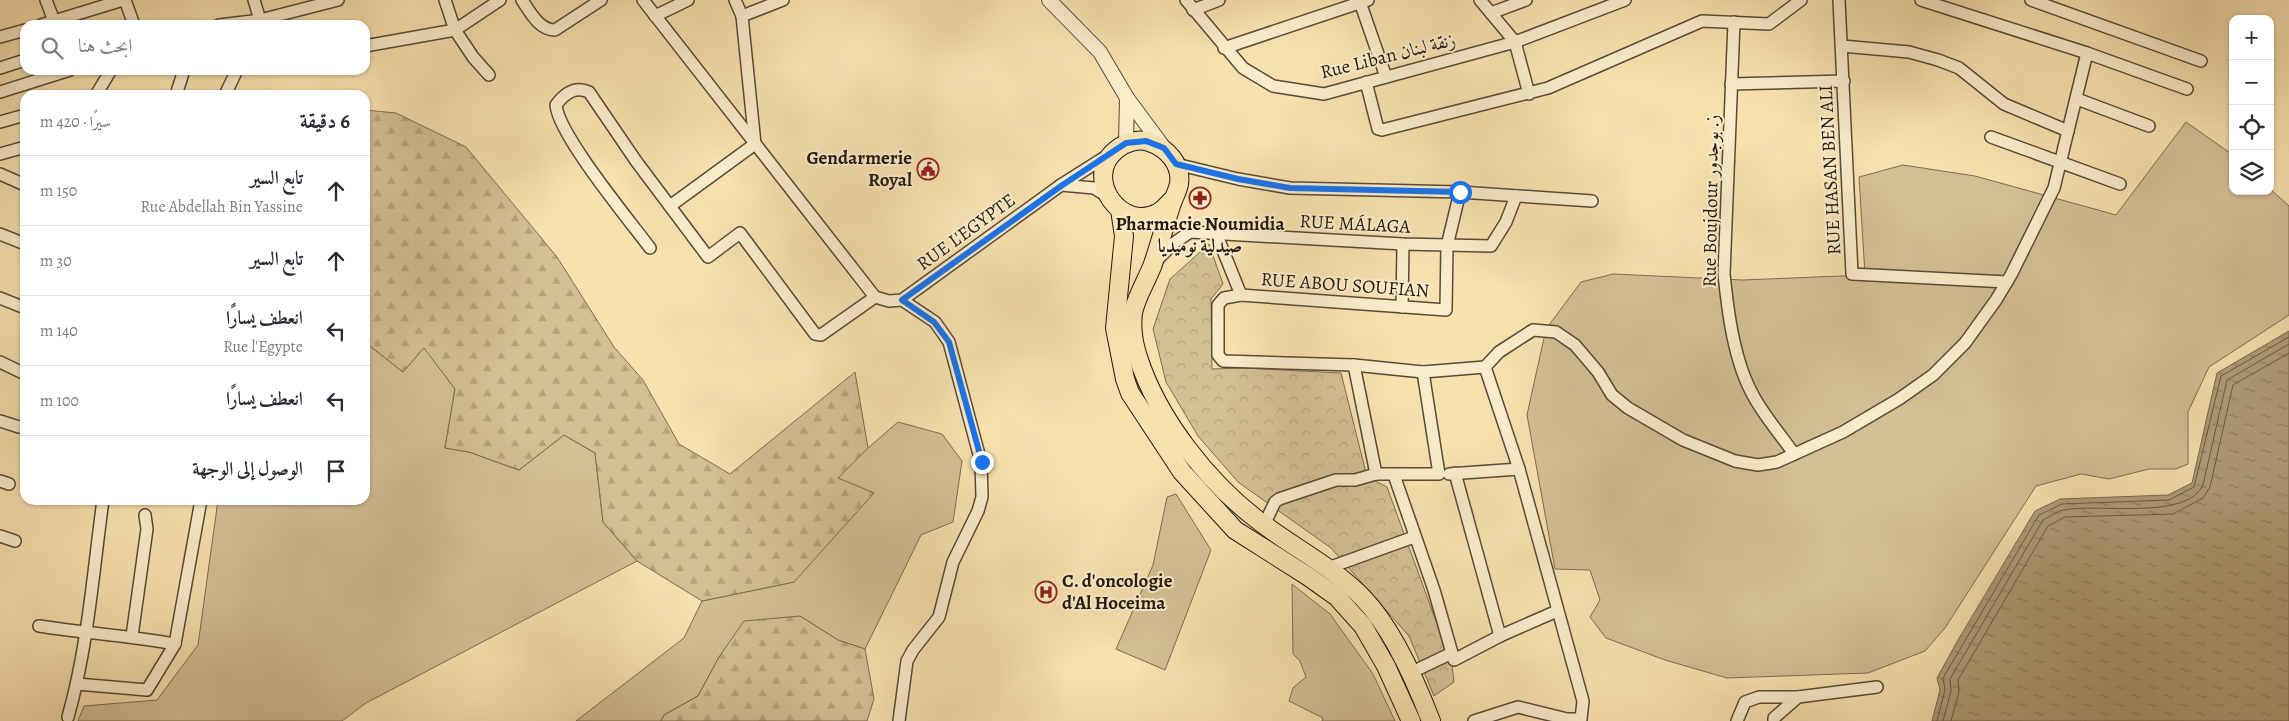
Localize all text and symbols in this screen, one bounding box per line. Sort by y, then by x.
map controls [2229,15,2274,195]
button: + [2229,15,2274,60]
search box [20,20,370,75]
street label: Rue Liban زنقة لبنان [1318,27,1458,85]
text: ابحث هنا [78,33,132,59]
icon: search [38,34,66,62]
button: − [2229,60,2274,105]
street label: RUE HASAN BEN ALI [1813,84,1847,256]
button: locate [2229,105,2274,150]
text: 6 دقيقة [300,107,350,135]
text: سيرًا · 420 m [40,111,111,133]
street label: Rue Boujdour ز. بوجدور [1696,114,1726,288]
place label: Gendarmerie Royal [806,145,912,193]
button: layers [2229,150,2274,195]
public building icon: Gendarmerie Royal [916,157,940,181]
text: تابع السير [250,165,303,191]
icon: ahead [322,177,350,205]
text: 150 m [40,180,77,202]
route start [1449,181,1472,204]
pharmacy icon: Pharmacie Noumidia صيدلية نوميديا [1188,186,1212,210]
street label: RUE L'EGYPTE [911,187,1021,277]
text: Rue Abdellah Bin Yassine [141,196,303,218]
street label: RUE MÁLAGA [1299,208,1412,240]
place label: Pharmacie Noumidia صيدلية نوميديا [1115,211,1285,259]
text: تابع السير [250,246,303,272]
icon: ahead [322,247,350,275]
text: 30 m [40,250,72,272]
street label: RUE ABOU SOUFIAN [1260,266,1430,304]
text: انعطف يسارًا [226,305,303,331]
icon: left [322,317,350,345]
text: 140 m [40,320,78,342]
text: Rue l'Egypte [223,336,303,358]
text: انعطف يسارًا [226,386,303,412]
icon: left [322,387,350,415]
text: 100 m [40,390,79,412]
route end [971,451,994,474]
text: الوصول إلى الوجهة [192,456,303,482]
icon: arrive [322,457,350,485]
place label: C. d'oncologie d'Al Hoceima [1062,568,1173,616]
hospital icon: C. d'oncologie d'Al Hoceima [1034,580,1058,604]

